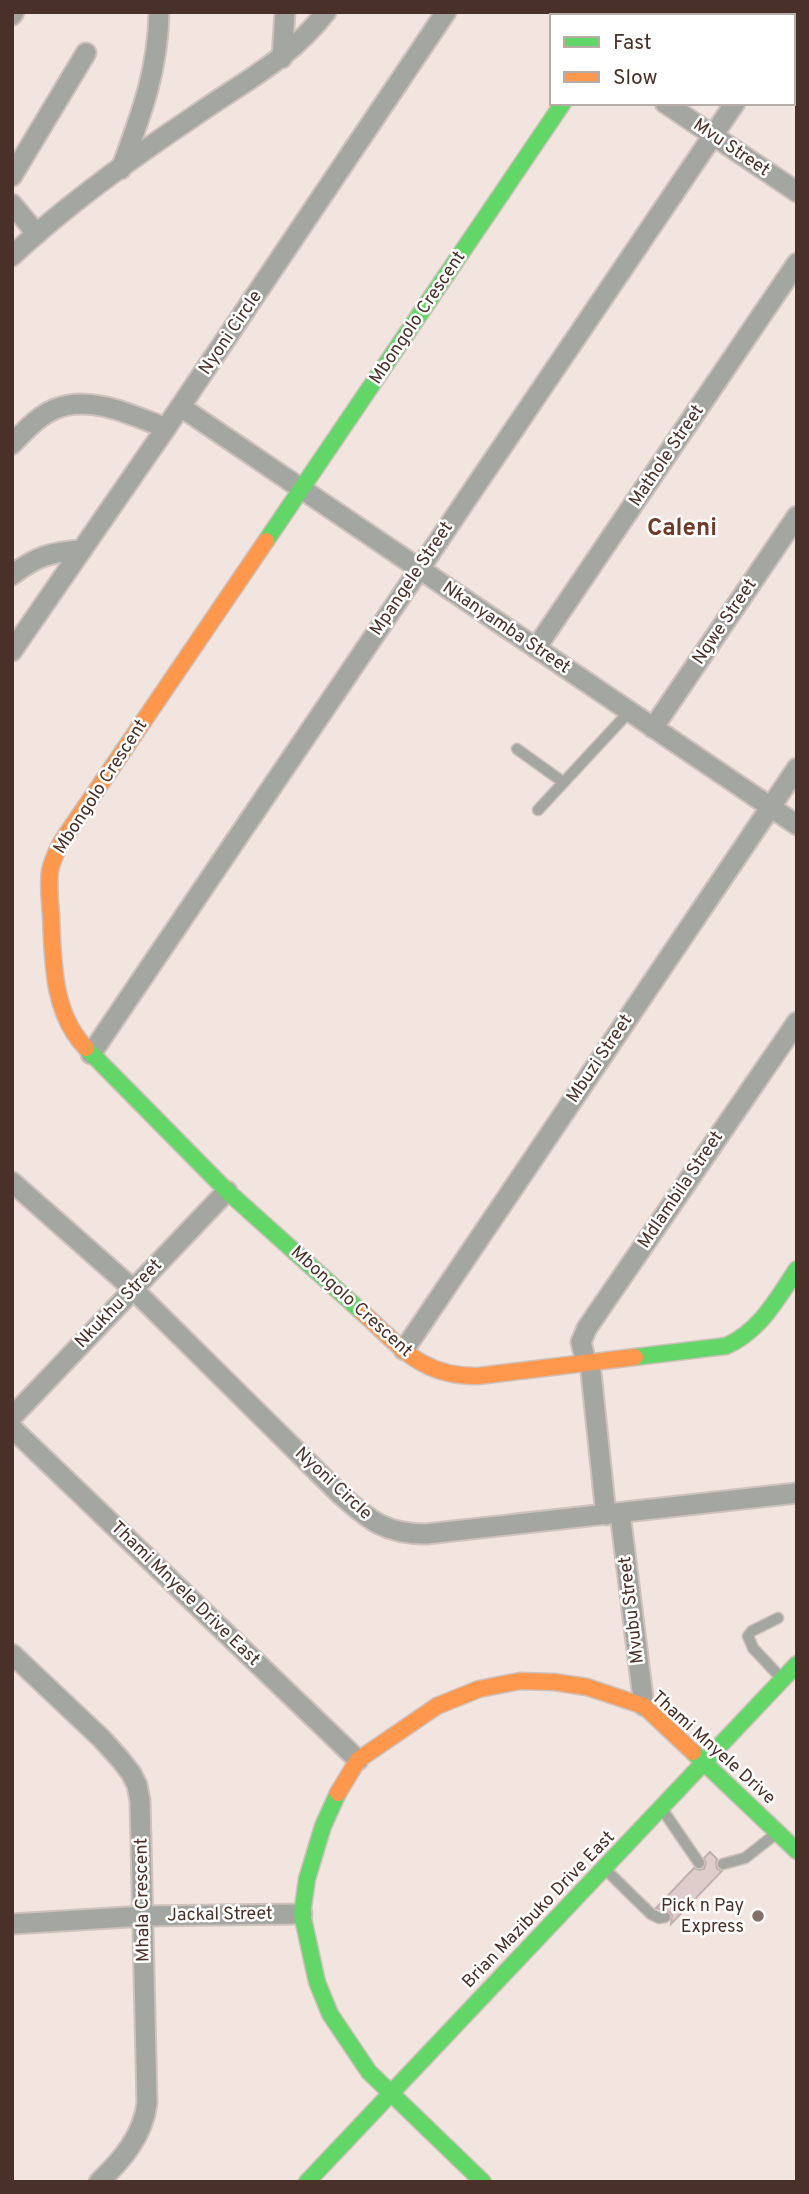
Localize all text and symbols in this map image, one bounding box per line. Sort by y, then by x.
legend [550,14,795,105]
text: Fast [613,30,652,57]
text: Slow [613,65,658,92]
street label: Mvu Street [688,114,774,182]
street label: Mbongolo Crescent [365,247,471,389]
street label: Nyoni Circle [194,286,268,380]
street label: Mathole Street [624,401,710,511]
district label: Caleni [647,514,717,544]
street label: Mpangele Street [365,517,459,641]
street label: Ngwe Street [688,574,762,670]
street label: Nkanyamba Street [438,577,574,679]
street label: Mbongolo Crescent [49,715,153,859]
street label: Mbuzi Street [562,1010,638,1108]
street label: Mdlambila Street [633,1127,729,1253]
street label: Mbongolo Crescent [285,1241,417,1363]
street label: Nkukhu Street [71,1254,167,1354]
street label: Nyoni Circle [290,1442,376,1526]
street label: Thami Mnyele Drive East [105,1517,265,1671]
street label: Mvubu Street [614,1555,650,1665]
street label: Thami Mnyele Drive [646,1686,780,1810]
street label: Brian Mazibuko Drive East [458,1826,620,1994]
street label: Mhala Crescent [130,1838,156,1962]
place label: Pick n Pay Express [661,1895,744,1939]
street label: Jackal Street [167,1903,273,1927]
marker: Pick n Pay Express [750,1908,766,1924]

